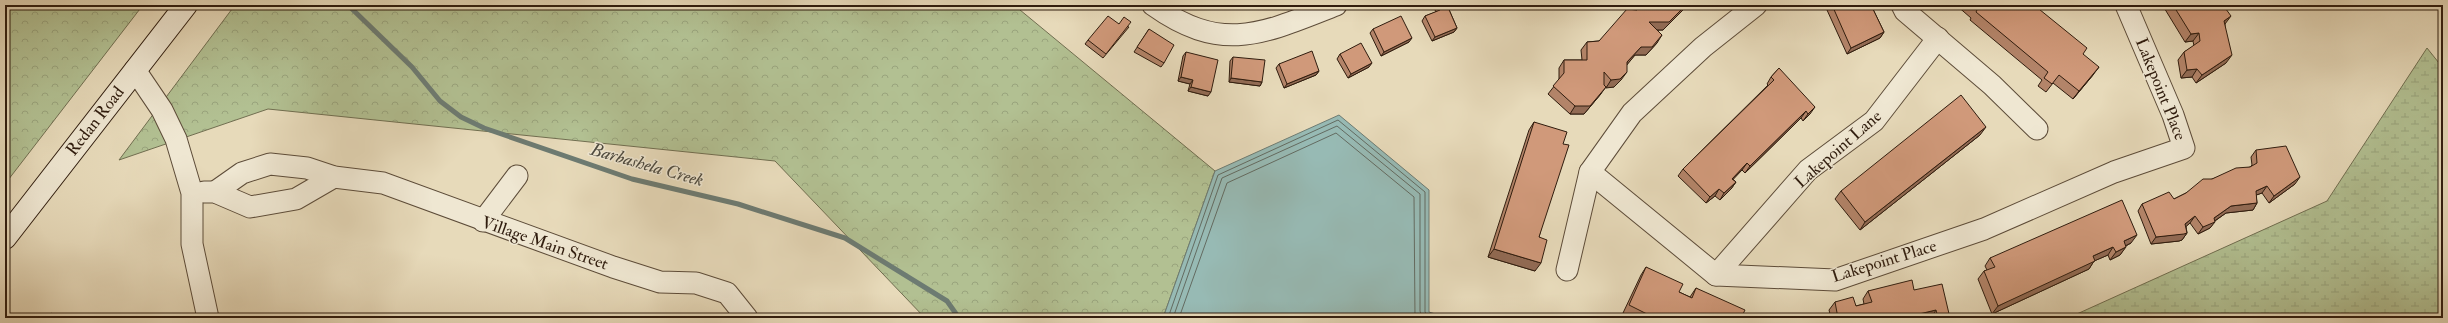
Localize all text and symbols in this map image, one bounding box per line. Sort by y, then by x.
street label: Lakepoint Place [2130,35,2191,144]
street label: Redan Road [61,82,129,160]
street label: Lakepoint Lane [1790,105,1886,193]
water label: Barbashela Creek [587,138,706,192]
street label: Village Main Street [479,212,611,275]
street label: Lakepoint Place [1829,235,1939,288]

